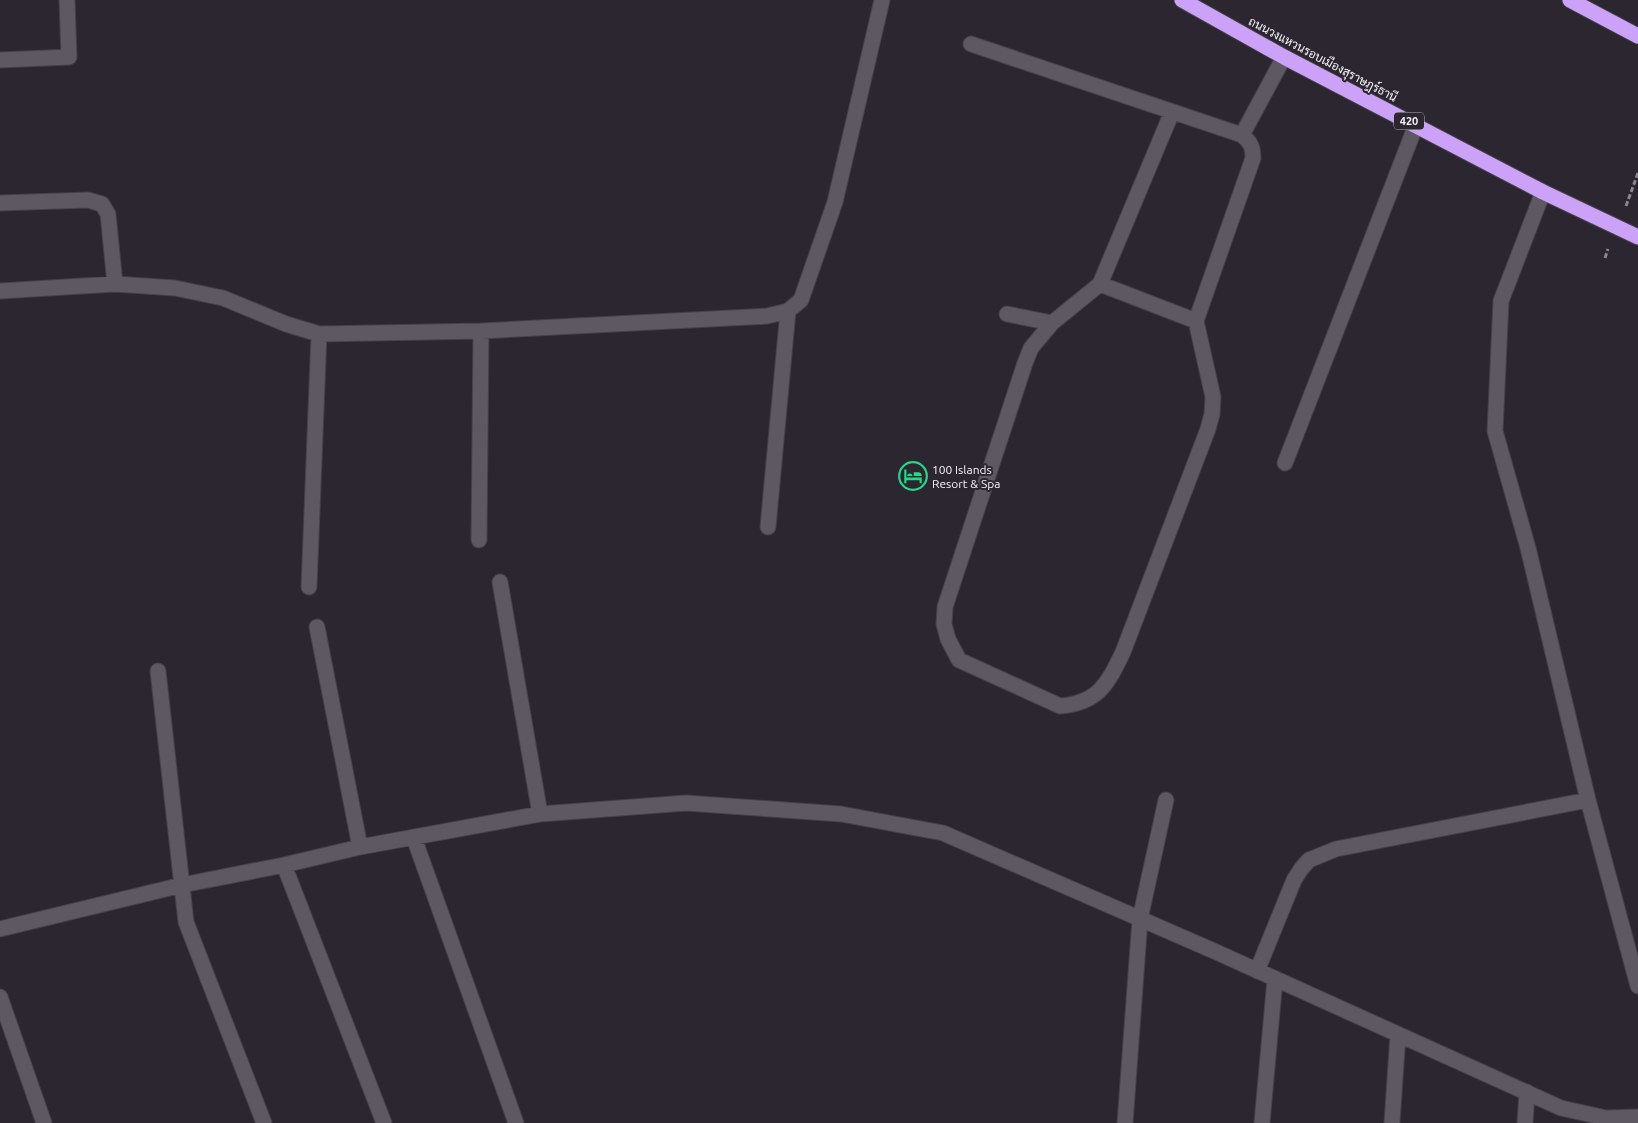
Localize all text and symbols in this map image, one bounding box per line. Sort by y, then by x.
street label: ถนนวงแหวนรอบเมืองสุราษฎร์ธานี [1245,13,1400,107]
road number: 420 [1394,112,1424,130]
hotel icon: 100 Islands Resort & Spa [898,461,928,491]
place label: 100 Islands Resort & Spa [932,463,1000,490]

